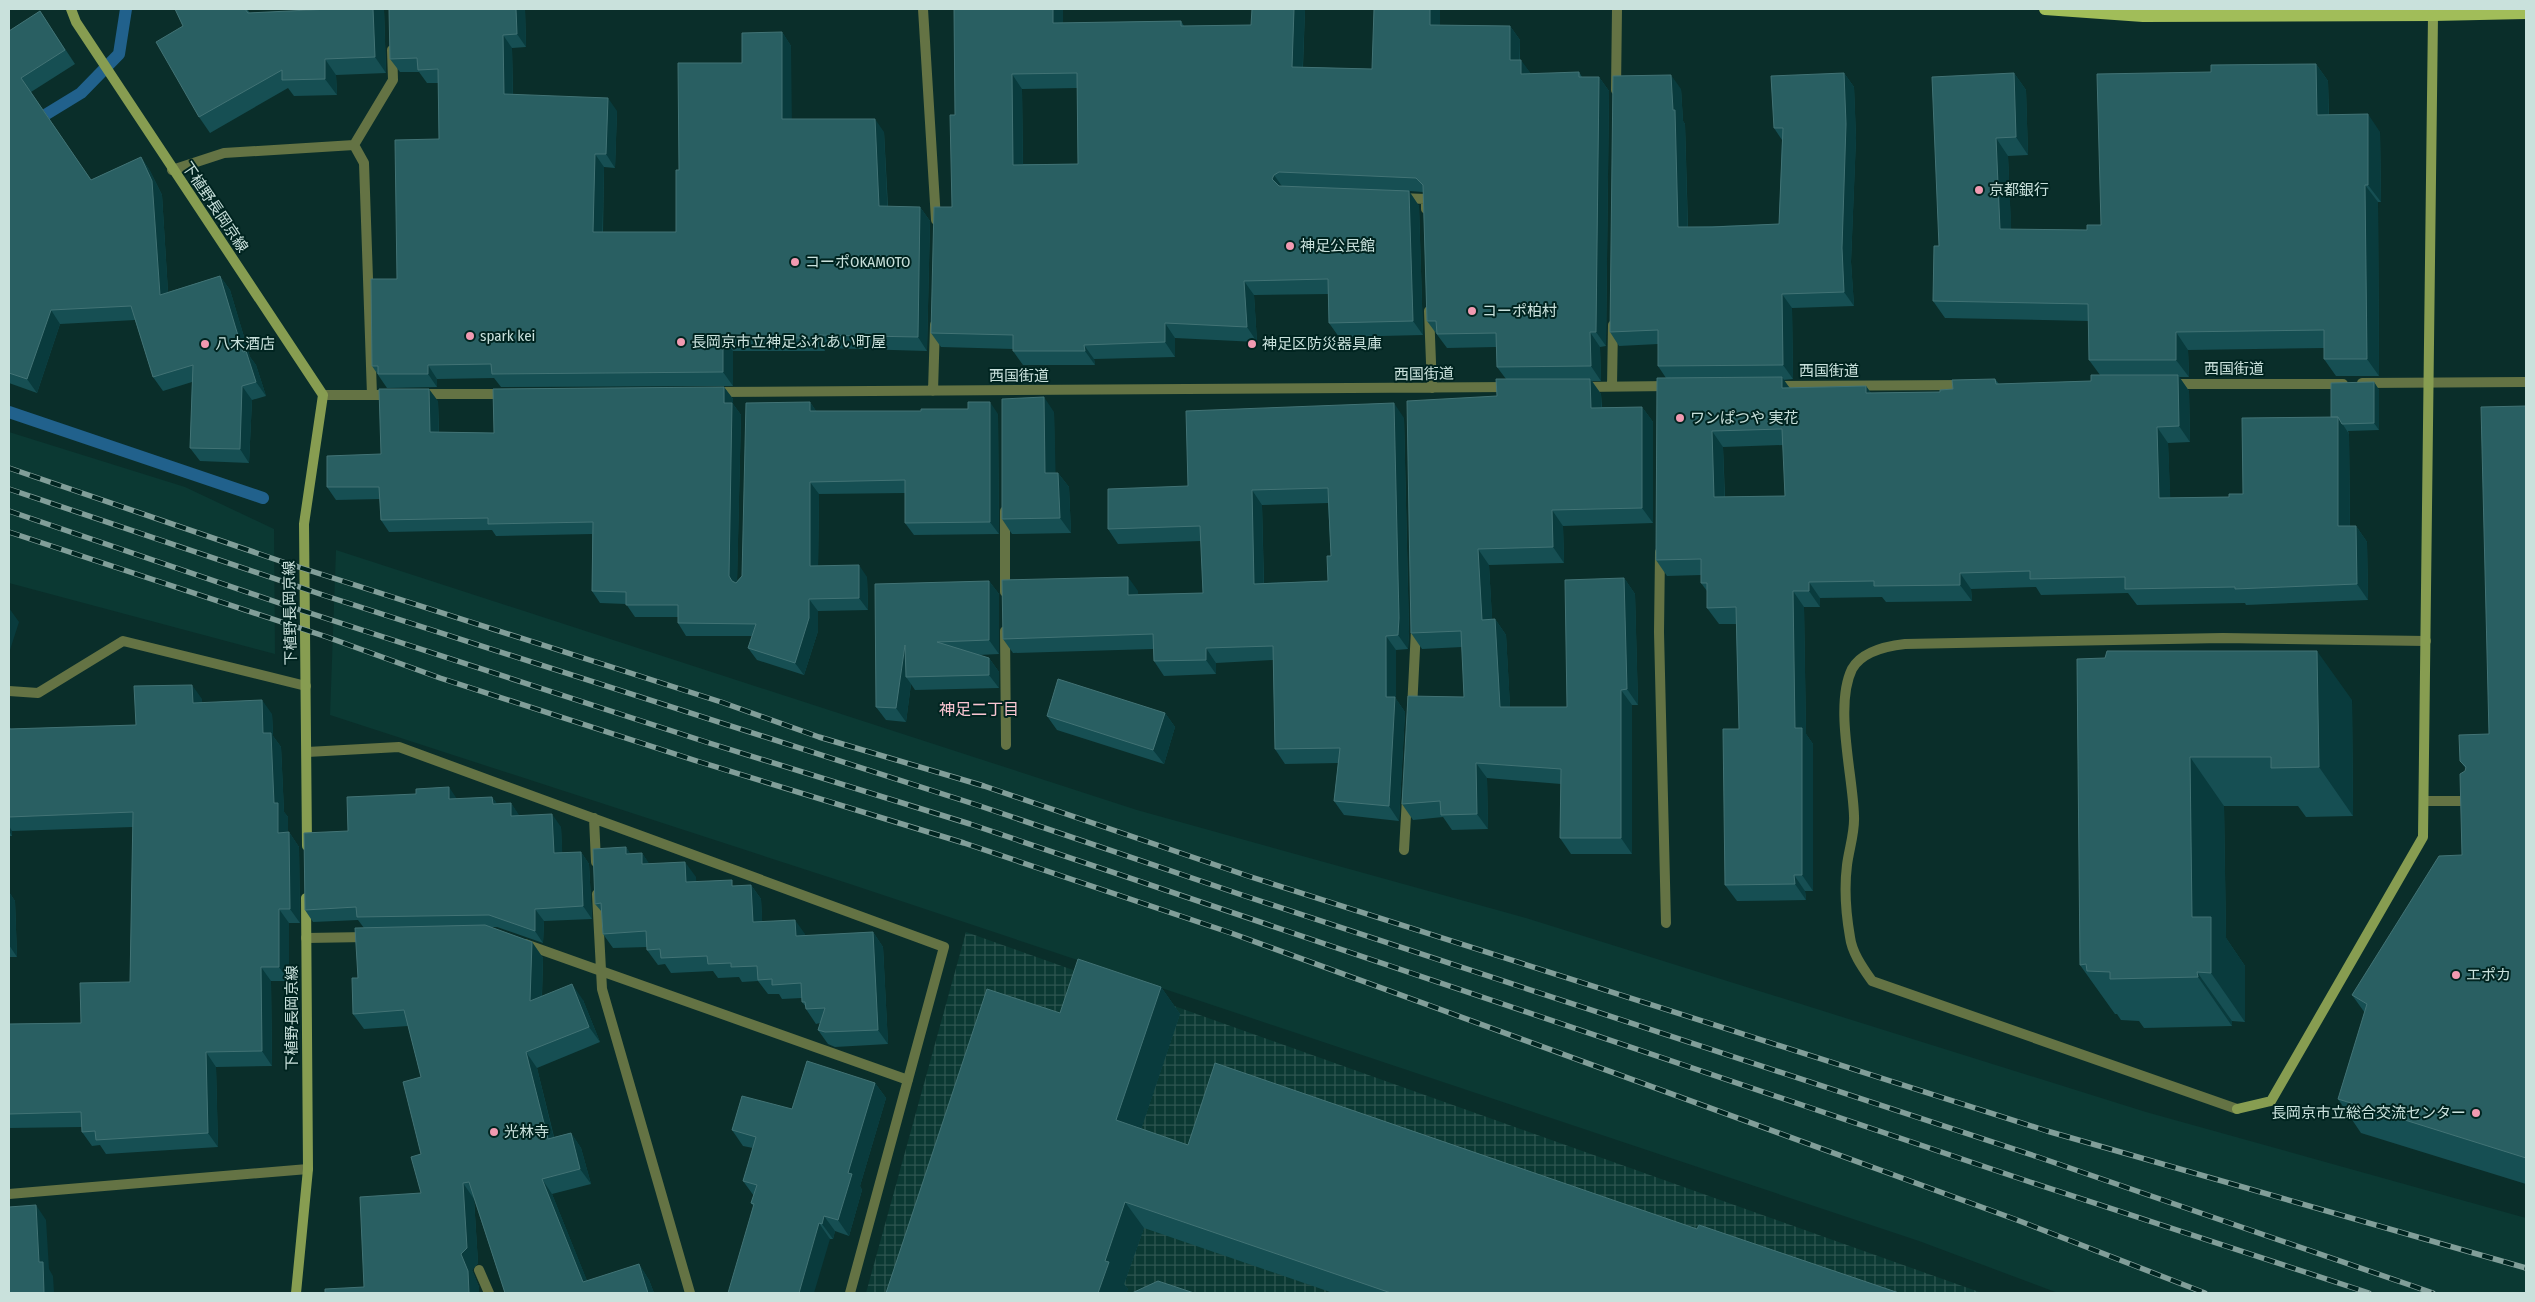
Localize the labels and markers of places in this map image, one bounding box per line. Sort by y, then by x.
place label: 京都銀行 [1989,181,2049,199]
marker: 京都銀行 [1973,184,1985,196]
place label: 神足公民館 [1300,237,1375,255]
marker: 神足公民館 [1284,240,1296,252]
place label: コーポOKAMOTO [805,253,911,271]
marker: コーポOKAMOTO [789,256,801,268]
place label: コーポ柏村 [1482,302,1557,320]
marker: コーポ柏村 [1466,305,1478,317]
place label: spark kei [480,327,535,345]
marker: spark kei [464,330,476,342]
place label: 長岡京市立神足ふれあい町屋 [691,333,886,351]
place label: 八木酒店 [215,335,275,353]
place label: 神足区防災器具庫 [1262,335,1382,353]
marker: 長岡京市立神足ふれあい町屋 [675,336,687,348]
marker: 八木酒店 [199,338,211,350]
marker: 神足区防災器具庫 [1246,338,1258,350]
place label: ワンぱつや 実花 [1690,409,1799,427]
marker: ワンぱつや 実花 [1674,412,1686,424]
place label: エポカ [2466,966,2511,984]
marker: エポカ [2450,969,2462,981]
place label: 長岡京市立総合交流センター [2271,1104,2466,1122]
marker: 長岡京市立総合交流センター [2470,1107,2482,1119]
place label: 光林寺 [504,1123,549,1141]
marker: 光林寺 [488,1126,500,1138]

